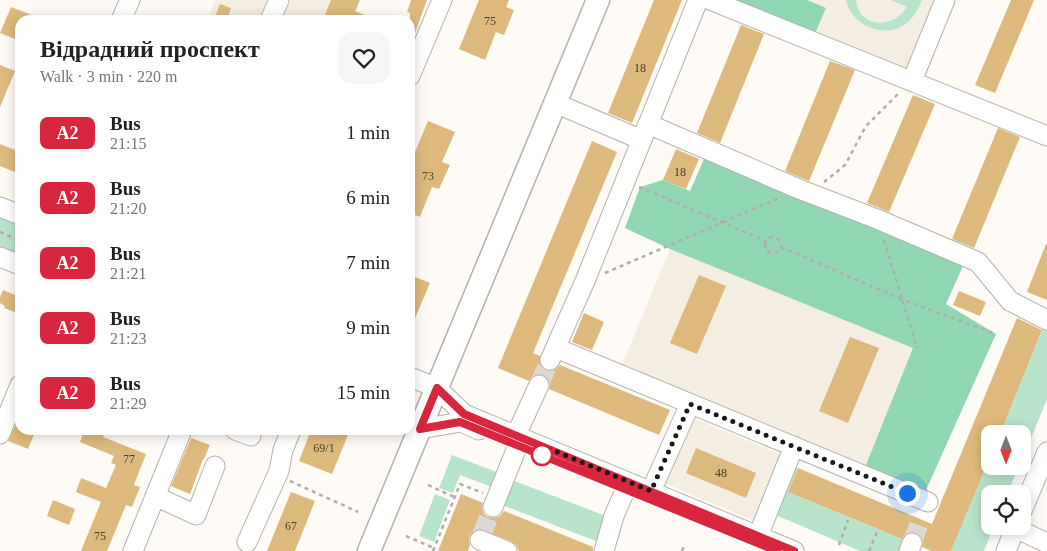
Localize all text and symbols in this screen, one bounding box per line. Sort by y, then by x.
house number: 75 [484,14,496,28]
button: heart [338,32,390,84]
text: Відрадний проспект [40,36,260,62]
house number: 18 [634,61,646,75]
text: Walk · 3 min · 220 m [40,68,177,85]
text: Bus [110,113,141,134]
text: 1 min [346,122,390,143]
text: А2 [57,123,79,143]
text: 21:15 [110,135,146,152]
house number: 18 [674,165,686,179]
house number: 73 [422,169,434,183]
text: Bus [110,178,141,199]
text: 6 min [346,187,390,208]
text: А2 [57,188,79,208]
text: 21:20 [110,200,146,217]
text: Bus [110,243,141,264]
text: 7 min [346,252,390,273]
text: А2 [57,253,79,273]
text: 21:21 [110,265,146,282]
text: Bus [110,308,141,329]
text: 9 min [346,317,390,338]
text: А2 [57,318,79,338]
text: 21:23 [110,330,146,347]
text: Bus [110,373,141,394]
text: 15 min [337,382,390,403]
text: А2 [57,383,79,403]
text: 21:29 [110,395,146,412]
north arrow [981,425,1031,475]
map controls [981,425,1031,535]
house number: 69/1 [313,441,335,455]
unlabelled marker [531,444,553,466]
house number: 77 [123,452,135,466]
house number: 48 [715,466,727,480]
your location [895,481,920,506]
button: locate [981,485,1031,535]
house number: 67 [285,519,297,533]
house number: 75 [94,529,106,543]

